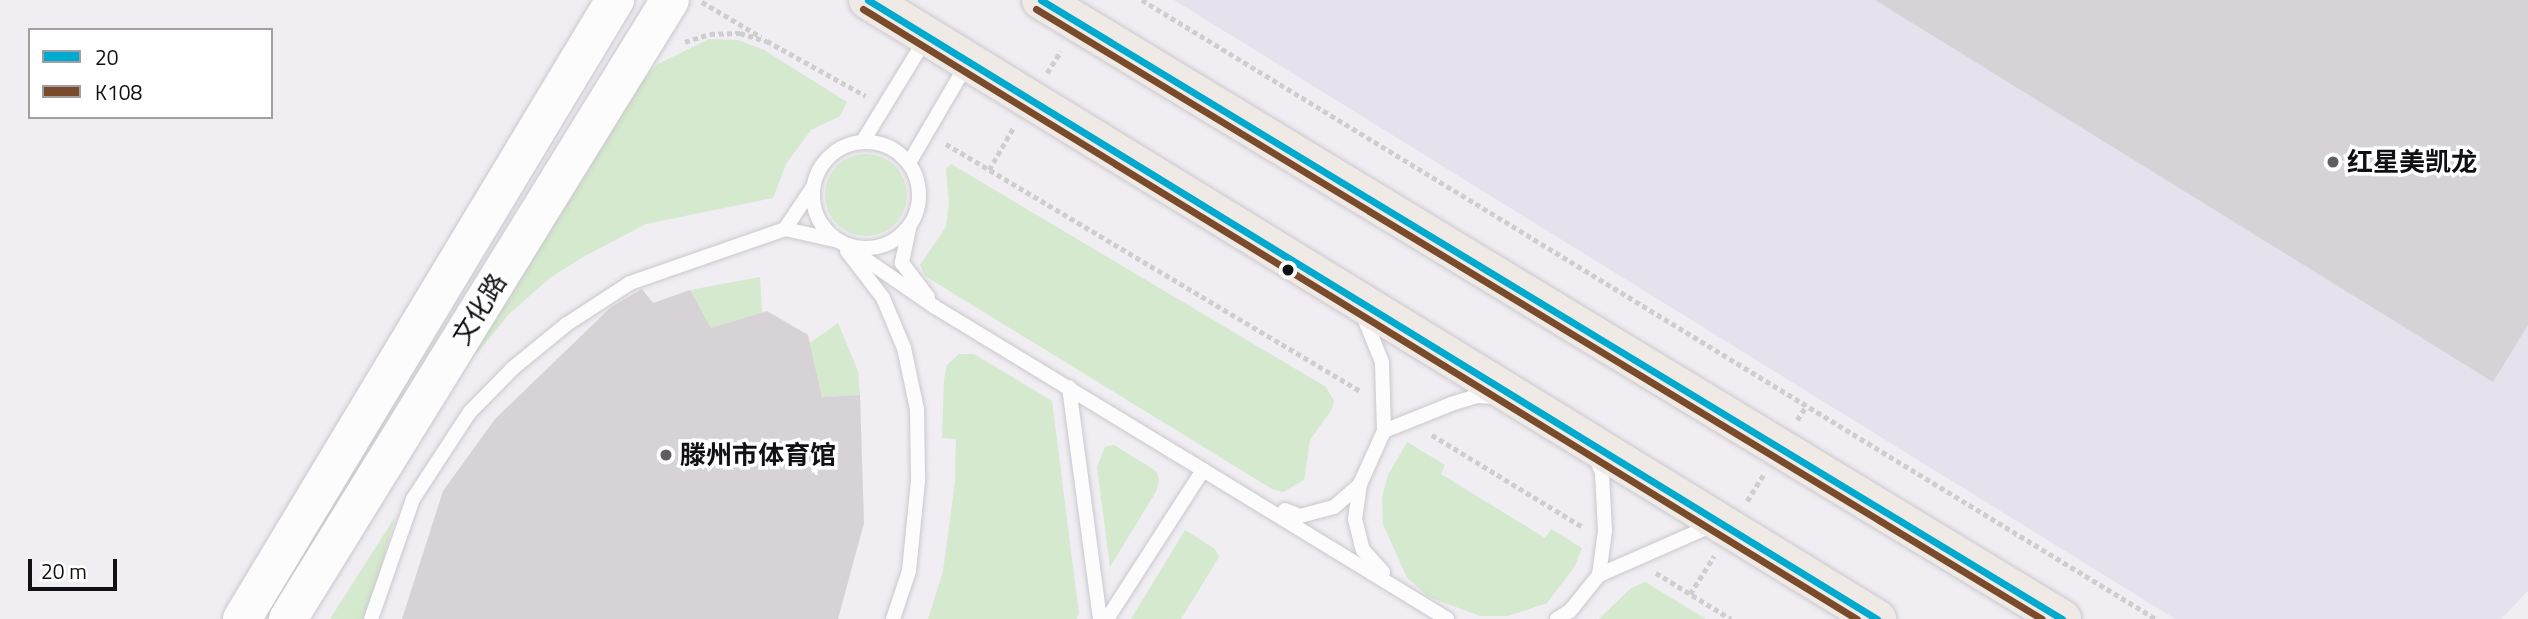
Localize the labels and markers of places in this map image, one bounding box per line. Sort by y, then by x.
place label: 红星美凯龙 [2347,146,2477,178]
marker: 红星美凯龙 [2325,154,2341,170]
unlabelled marker [1281,263,1295,277]
place label: 滕州市体育馆 [680,439,836,471]
marker: 滕州市体育馆 [658,447,674,463]

